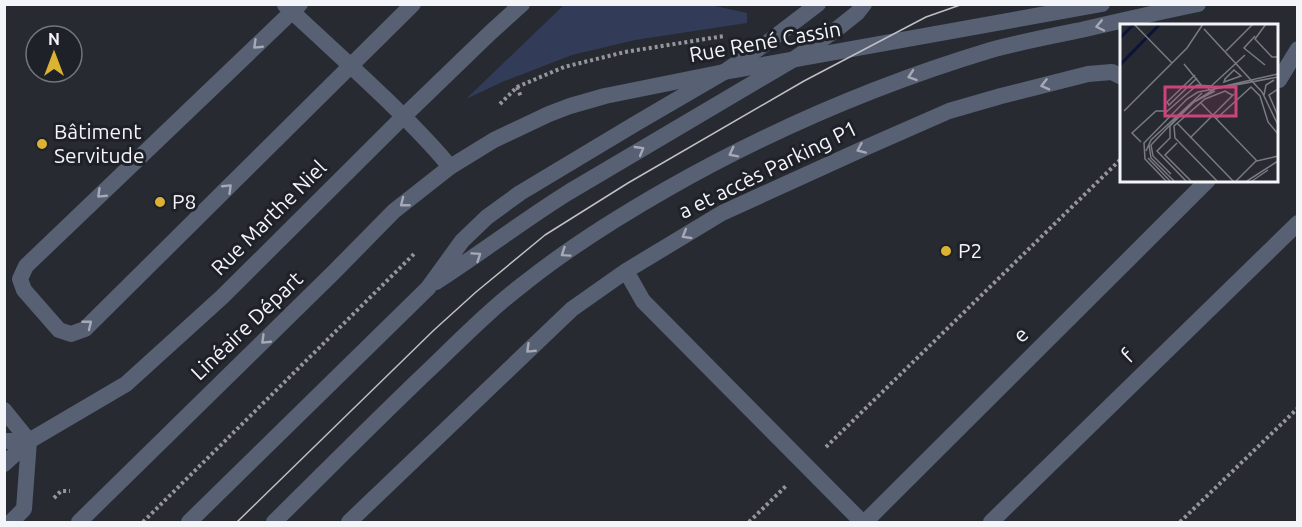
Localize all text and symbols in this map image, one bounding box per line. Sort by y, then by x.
street label: Rue René Cassin [687,16,843,66]
one-way arrow [1095,18,1105,31]
north arrow [24,24,84,84]
inset map [1120,24,1278,182]
text: N [48,30,60,48]
one-way arrow [254,38,264,49]
one-way arrow [907,69,918,82]
one-way arrow [1040,77,1050,90]
street label: a et accès Parking P1 [674,115,861,223]
place label: Bâtiment Servitude [54,119,145,167]
marker: Bâtiment Servitude [35,137,49,151]
one-way arrow [857,142,868,154]
one-way arrow [634,145,644,157]
one-way arrow [728,146,739,157]
street label: Rue Marthe Niel [206,155,331,280]
one-way arrow [221,185,232,196]
one-way arrow [98,187,108,198]
place label: P8 [172,189,196,213]
marker: P8 [153,195,167,209]
one-way arrow [400,196,411,207]
one-way arrow [682,227,692,239]
place label: P2 [958,238,982,262]
marker: P2 [939,244,953,258]
one-way arrow [561,245,571,257]
one-way arrow [470,252,481,263]
street label: Linéaire Départ [186,266,307,384]
one-way arrow [81,321,92,332]
street label: e [1008,322,1033,347]
one-way arrow [262,333,272,344]
one-way arrow [526,342,537,353]
street label: f [1116,343,1139,367]

